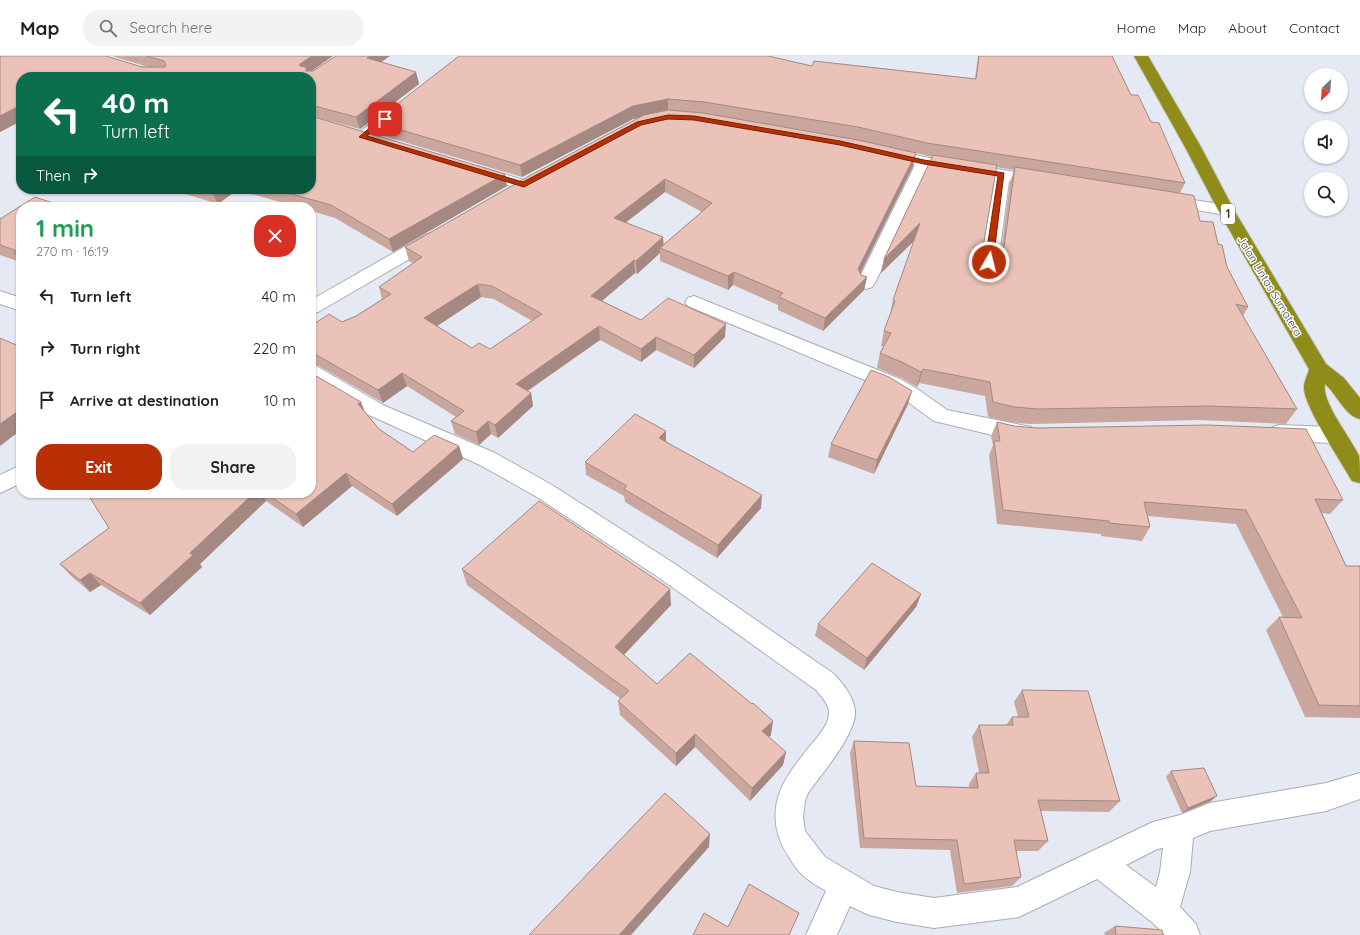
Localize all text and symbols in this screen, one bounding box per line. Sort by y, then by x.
search box [83,10,363,46]
text: Map [20,16,59,40]
icon: search [97,17,119,39]
text: Search here [129,18,212,37]
text: Home [1117,19,1156,37]
text: Map [1178,19,1206,37]
text: About [1228,19,1267,37]
text: Contact [1289,19,1340,37]
north arrow [1304,68,1348,112]
map controls [1304,68,1348,216]
text: 40 m [102,85,169,120]
icon: left [36,88,88,140]
pin [368,102,402,136]
icon: arrive [374,108,396,130]
text: Turn left [102,120,170,143]
button: sound [1304,120,1348,164]
icon: right [79,164,101,186]
text: Then [36,166,71,185]
button: search [1304,172,1348,216]
road number: 1 [1221,204,1235,224]
text: 1 min [36,213,94,243]
button: close [254,215,296,257]
street label: Jalan Lintas Sumatera [1235,233,1305,339]
position arrow [968,241,1010,283]
text: 270 m · 16:19 [36,243,109,259]
icon: left [36,285,58,307]
text: Turn left [70,287,132,306]
text: 40 m [261,287,296,306]
icon: right [36,337,58,359]
text: Turn right [70,339,141,358]
text: 220 m [253,339,296,358]
icon: arrive [36,389,58,411]
text: Arrive at destination [70,391,219,410]
text: 10 m [264,391,296,410]
button: Exit [36,444,162,490]
button: Share [170,444,296,490]

